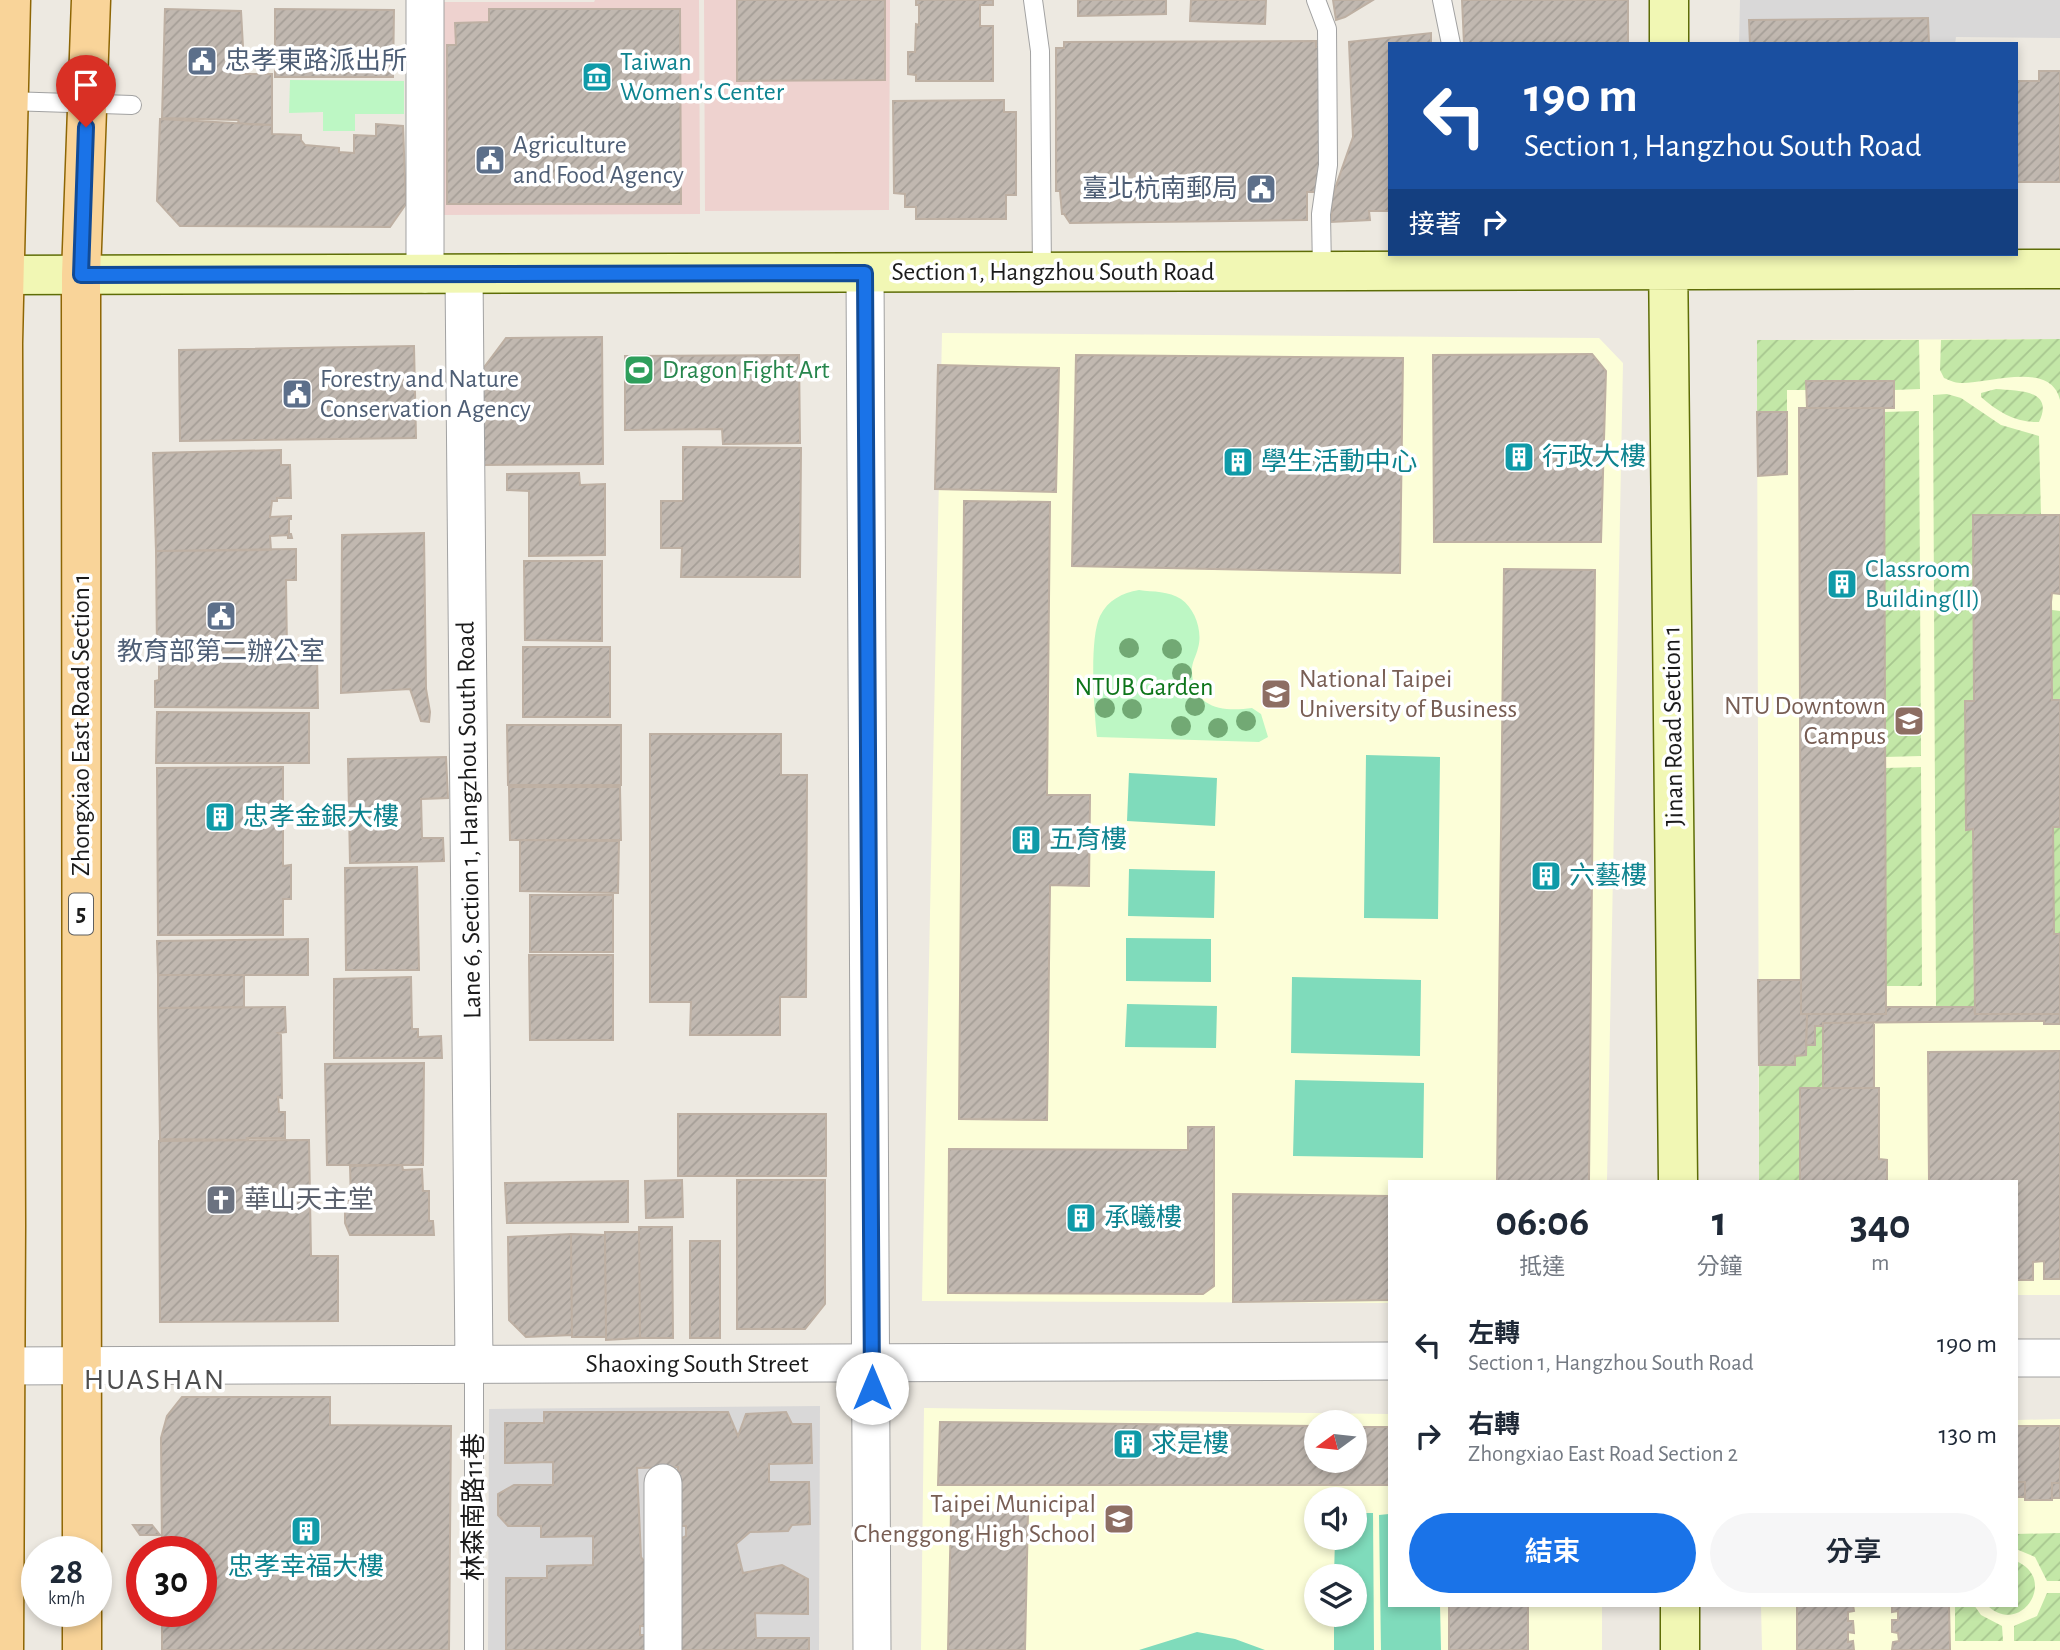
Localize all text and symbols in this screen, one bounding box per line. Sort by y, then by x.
public building icon: 忠孝東路派出所 [185,44,219,78]
place label: 忠孝東路派出所 [225,47,407,74]
place label: Taiwan Women's Center [620,49,785,105]
pin [56,55,116,127]
museum icon: Taiwan Women's Center [580,60,614,94]
icon: arrive [67,66,105,104]
icon: left [1409,70,1500,161]
text: 190 m [1524,72,1638,121]
text: Section 1, Hangzhou South Road [1524,130,1922,162]
place label: Agriculture and Food Agency [513,132,684,188]
public building icon: Agriculture and Food Agency [473,143,507,177]
public building icon: 臺北杭南郵局 [1244,172,1278,206]
place label: 臺北杭南郵局 [1082,175,1238,202]
icon: right [1475,203,1513,241]
text: 接著 [1409,212,1461,238]
street label: Section 1, Hangzhou South Road [892,259,1214,285]
sports icon: Dragon Fight Art [622,353,656,387]
place label: Dragon Fight Art [662,357,830,383]
place label: Forestry and Nature Conservation Agency [320,366,531,422]
public building icon: Forestry and Nature Conservation Agency [280,377,314,411]
building icon: 行政大樓 [1502,440,1536,474]
place label: 行政大樓 [1542,443,1646,470]
building icon: 學生活動中心 [1221,445,1255,479]
place label: 學生活動中心 [1261,448,1417,475]
place label: Classroom Building(ΙΙ) [1865,556,1980,612]
building icon: Classroom Building(ΙΙ) [1825,567,1859,601]
street label: Zhongxiao East Road Section 1 [68,574,94,876]
public building icon: 教育部第二辦公室 [204,599,238,633]
street label: Lane 6, Section 1, Hangzhou South Road [453,621,485,1019]
street label: Jinan Road Section 1 [1658,625,1688,827]
place label: 教育部第二辦公室 [117,637,325,665]
place label: National Taipei University of Business [1299,666,1517,722]
park label: NTUB Garden [1075,674,1214,700]
school or university icon: National Taipei University of Business [1259,677,1293,711]
place label: NTU Downtown Campus [1724,693,1886,749]
school or university icon: NTU Downtown Campus [1892,704,1926,738]
building icon: 忠孝金銀大樓 [203,800,237,834]
place label: 忠孝金銀大樓 [243,803,399,830]
building icon: 五育樓 [1009,823,1043,857]
place label: 五育樓 [1049,826,1127,853]
building icon: 六藝樓 [1529,859,1563,893]
place label: 六藝樓 [1569,862,1647,889]
road number: 5 [69,894,93,934]
church icon: 華山天主堂 [204,1183,238,1217]
place label: 華山天主堂 [244,1186,374,1213]
building icon: 承曦樓 [1064,1201,1098,1235]
text: 06:06 [1495,1201,1589,1243]
text: 1 [1712,1201,1727,1243]
place label: 承曦樓 [1104,1203,1182,1231]
text: 340 [1850,1204,1911,1246]
text: m [1871,1252,1889,1275]
text: 抵達 [1519,1256,1565,1279]
text: 分鐘 [1696,1256,1742,1279]
text: 左轉 [1468,1321,1520,1347]
icon: left [1409,1326,1447,1364]
text: 190 m [1937,1331,1997,1357]
street label: Shaoxing South Street [586,1351,808,1377]
position arrow [835,1351,909,1425]
text: Section 1, Hangzhou South Road [1468,1352,1754,1375]
district label: HUASHAN [84,1365,226,1395]
north arrow [1304,1410,1367,1474]
map controls [1304,1410,1367,1627]
text: 右轉 [1468,1412,1520,1438]
icon: right [1409,1417,1447,1455]
text: 130 m [1939,1422,1997,1448]
building icon: 求是樓 [1111,1427,1145,1461]
place label: 求是樓 [1151,1430,1229,1457]
street label: 林森南路11巷 [460,1433,487,1581]
text: Zhongxiao East Road Section 2 [1468,1443,1738,1466]
button: sound [1304,1487,1367,1550]
place label: Taipei Municipal Chenggong High School [854,1491,1096,1547]
school or university icon: Taipei Municipal Chenggong High School [1102,1502,1136,1536]
button: 結束 [1409,1513,1696,1593]
button: 分享 [1710,1513,1997,1593]
building icon: 忠孝幸福大樓 [289,1514,323,1548]
speed limit sign: 30 [126,1536,217,1627]
place label: 忠孝幸福大樓 [228,1553,384,1580]
text: 28 [50,1555,83,1590]
button: layers [1304,1564,1367,1627]
text: km/h [48,1590,85,1608]

